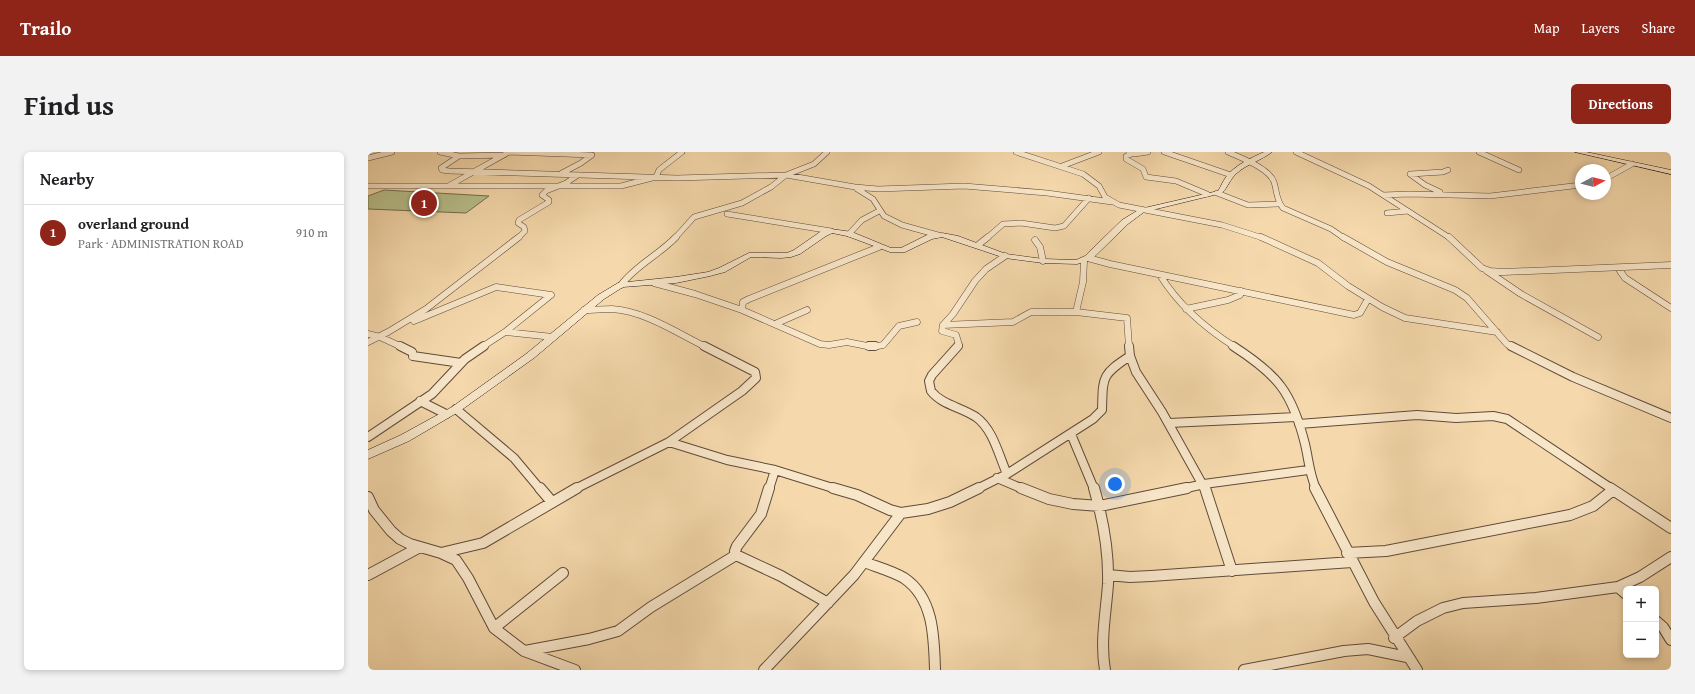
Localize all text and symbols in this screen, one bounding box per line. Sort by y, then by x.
text: Trailo [20,14,71,42]
text: Map [1534,18,1560,38]
text: Layers [1582,18,1620,38]
text: Share [1642,18,1675,38]
text: Find us [24,84,114,125]
button: Directions [1571,84,1671,124]
north arrow [1575,164,1611,200]
text: Nearby [40,166,94,191]
pin: 1 [411,188,437,218]
text: overland ground [78,213,189,234]
text: 1 [50,223,56,242]
text: 910 m [296,223,328,242]
text: Park · ADMINISTRATION ROAD [78,234,244,253]
your location [1105,474,1125,494]
map controls [1623,586,1659,658]
button: + [1623,586,1659,622]
button: − [1623,622,1659,658]

